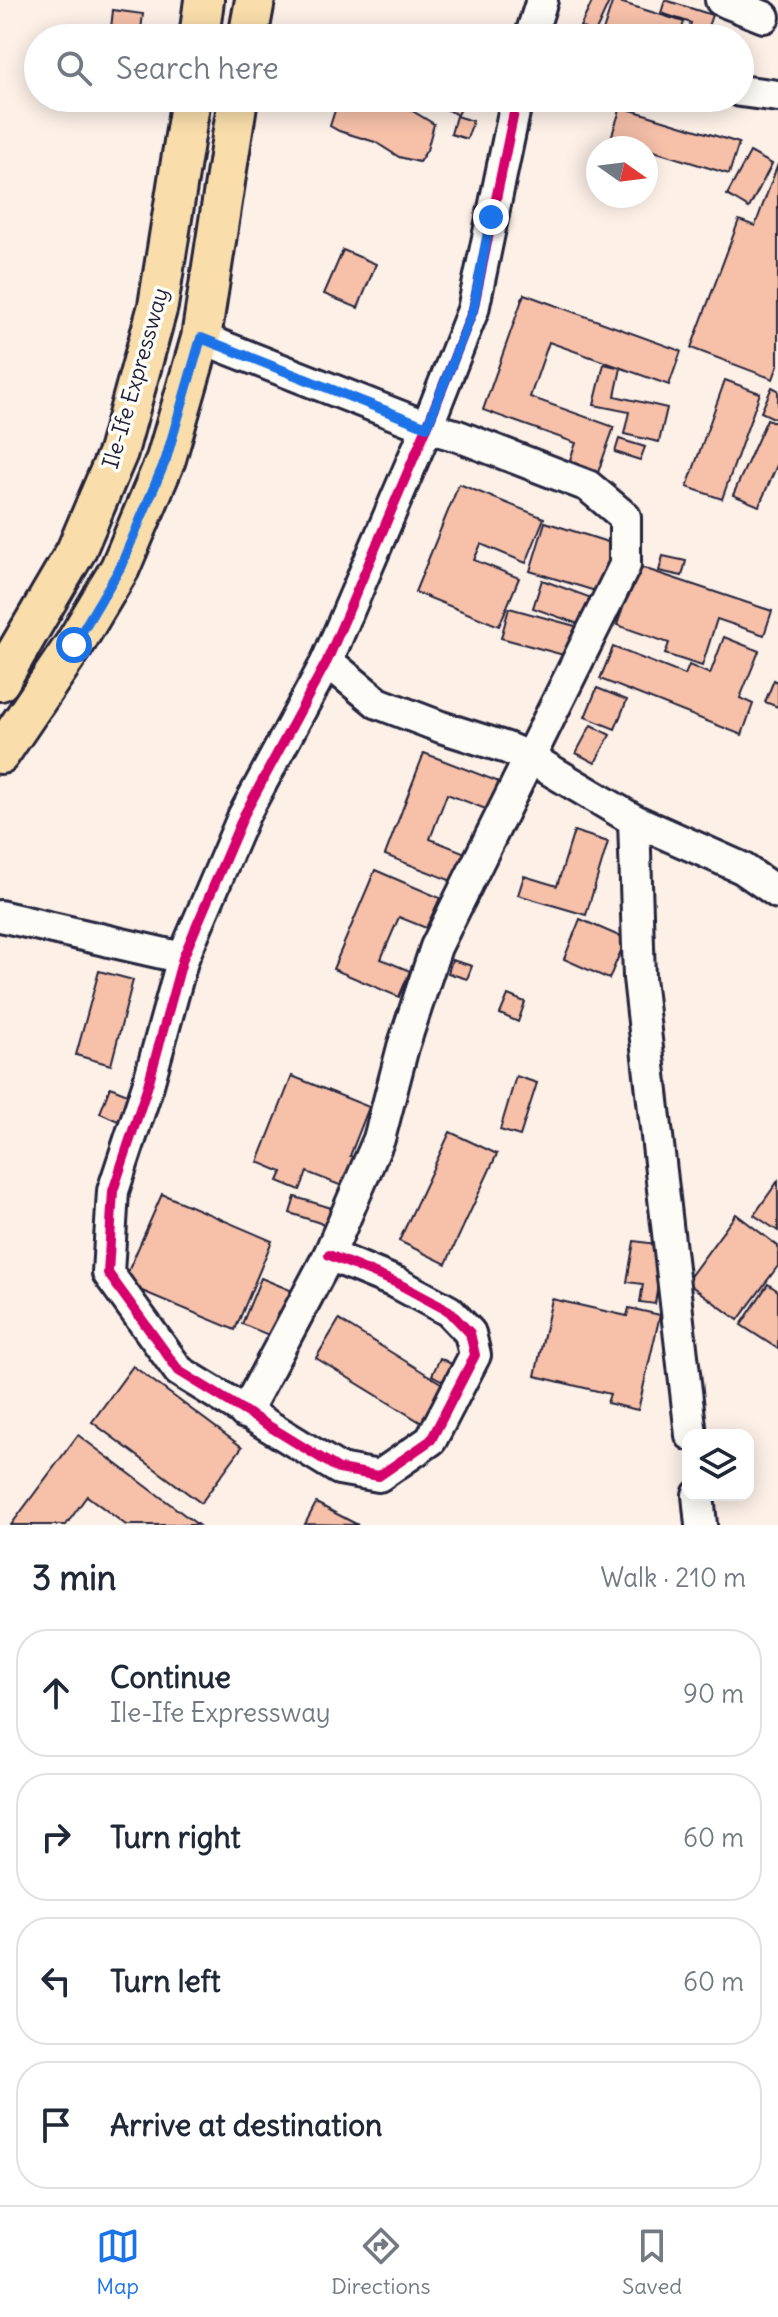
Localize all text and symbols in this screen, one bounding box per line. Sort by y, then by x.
search box [24,24,754,112]
icon: search [52,46,96,90]
text: Search here [116,49,279,87]
north arrow [586,136,658,208]
route end [473,199,509,235]
street label: Ile-Ife Expressway [96,284,174,472]
route start [56,627,92,663]
map controls [682,1429,754,1501]
button: layers [682,1429,754,1501]
text: 3 min [32,1556,117,1599]
text: Walk · 210 m [600,1561,746,1594]
text: Continue [110,1658,231,1696]
icon: ahead [34,1671,78,1715]
text: 90 m [683,1677,744,1710]
text: Ile-Ife Expressway [110,1696,331,1729]
icon: right [34,1815,78,1859]
text: Turn right [110,1818,241,1856]
text: 60 m [683,1821,744,1854]
icon: left [34,1959,78,2003]
text: Turn left [110,1962,221,2000]
text: 60 m [683,1965,744,1998]
icon: arrive [34,2103,78,2147]
text: Arrive at destination [110,2106,382,2144]
tab: Map [96,2224,140,2300]
tab: Directions [331,2224,431,2300]
tab: Saved [622,2224,682,2300]

